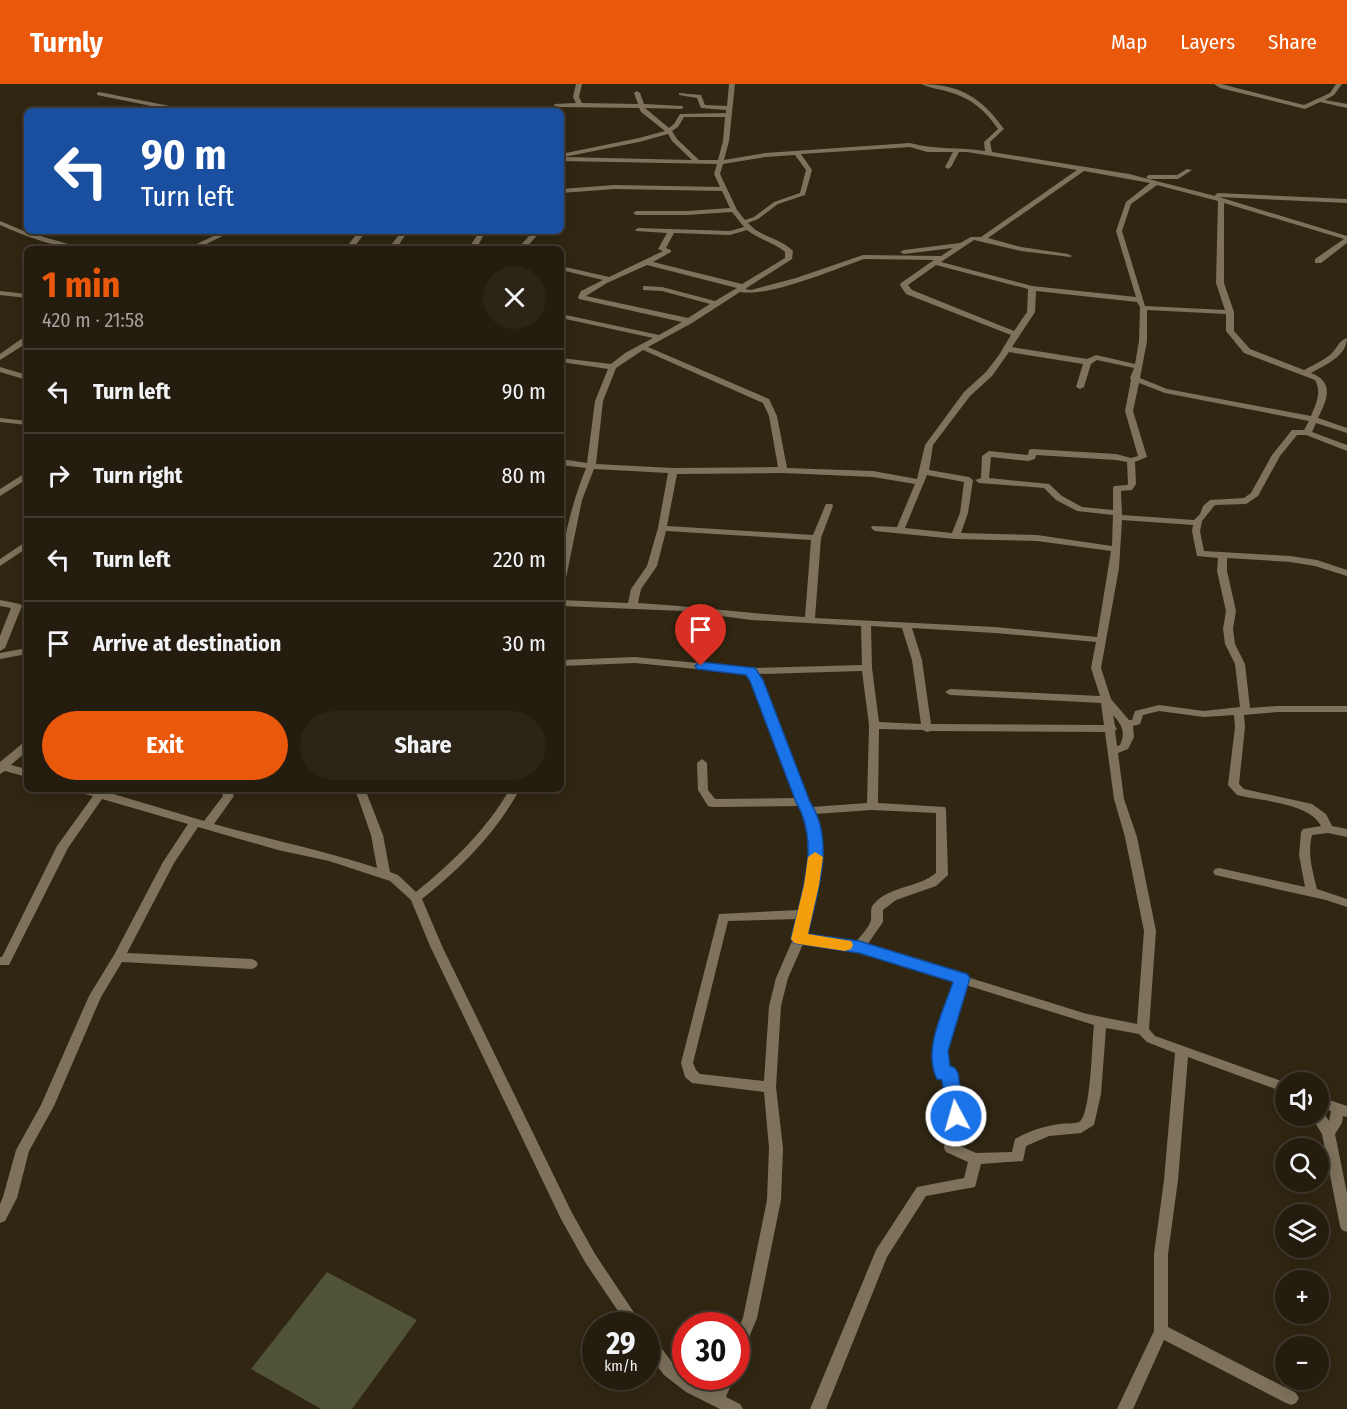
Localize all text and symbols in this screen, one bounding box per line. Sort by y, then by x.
text: Turnly [30,26,103,59]
text: Map [1111,29,1147,55]
text: Layers [1180,29,1235,55]
text: Share [1268,29,1317,55]
text: 90 m [141,130,226,180]
icon: left [42,132,120,210]
text: Turn left [141,181,234,213]
text: 1 min [42,263,120,307]
button: close [483,266,546,329]
text: 420 m · 21:58 [42,308,144,332]
icon: left [42,375,75,408]
text: Turn left [93,378,171,405]
text: 90 m [502,378,546,405]
icon: right [42,459,75,492]
text: Turn right [93,462,182,489]
text: 80 m [501,462,546,489]
icon: left [42,543,75,576]
text: Turn left [93,546,171,573]
text: 220 m [493,546,546,573]
pin [675,604,726,666]
icon: arrive [684,613,717,646]
icon: arrive [42,627,75,660]
text: Arrive at destination [93,630,281,657]
text: 30 m [503,630,546,657]
button: Exit [42,711,288,780]
button: Share [300,711,546,780]
map controls [1275,1072,1329,1390]
button: sound [1275,1072,1329,1126]
position arrow [924,1084,988,1148]
button: search [1275,1138,1329,1192]
button: layers [1275,1204,1329,1258]
button: + [1275,1270,1329,1324]
speed limit sign: 30 [672,1312,750,1390]
text: 29 [606,1326,636,1362]
button: − [1275,1336,1329,1390]
text: km/h [604,1357,638,1375]

